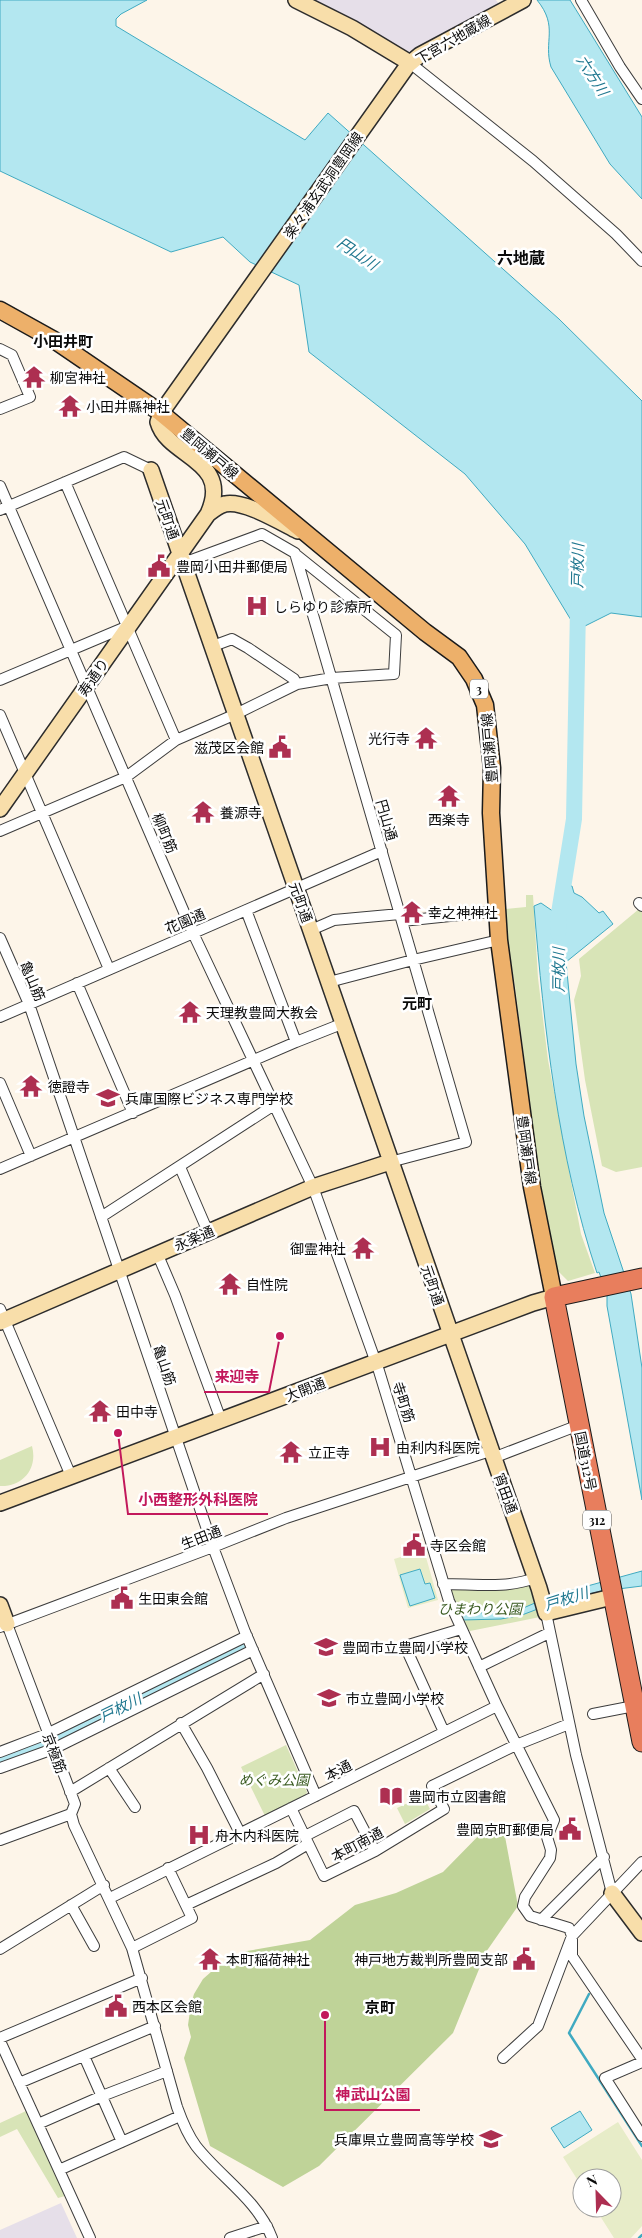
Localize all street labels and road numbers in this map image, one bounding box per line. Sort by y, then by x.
street label: 下宮六地蔵線 [412,10,494,68]
street label: 楽々浦玄武洞豊岡線 [279,128,367,242]
street label: 豊岡瀬戸線 [177,423,243,483]
street label: 元町通 [152,496,184,542]
street label: 寿通り [73,654,113,700]
road number: 3 [470,680,488,699]
street label: 豊岡瀬戸線 [476,712,502,784]
street label: 円山通 [372,797,402,843]
street label: 柳町筋 [148,810,182,856]
street label: 元町通 [285,879,317,925]
street label: 花園通 [162,904,208,938]
street label: 亀山筋 [16,958,50,1004]
street label: 豊岡瀬戸線 [513,1114,541,1186]
street label: 永楽通 [171,1221,217,1255]
street label: 元町通 [417,1262,449,1308]
street label: 亀山筋 [149,1342,181,1388]
street label: 大開通 [282,1373,328,1405]
street label: 寺町筋 [388,1379,420,1425]
street label: 国道312号 [571,1430,601,1492]
street label: 宵田通 [490,1470,522,1516]
road number: 312 [583,1510,611,1530]
street label: 生田通 [178,1521,224,1553]
street label: 京極筋 [39,1730,71,1776]
street label: 本通 [321,1755,355,1785]
street label: 本町南通 [328,1822,386,1866]

